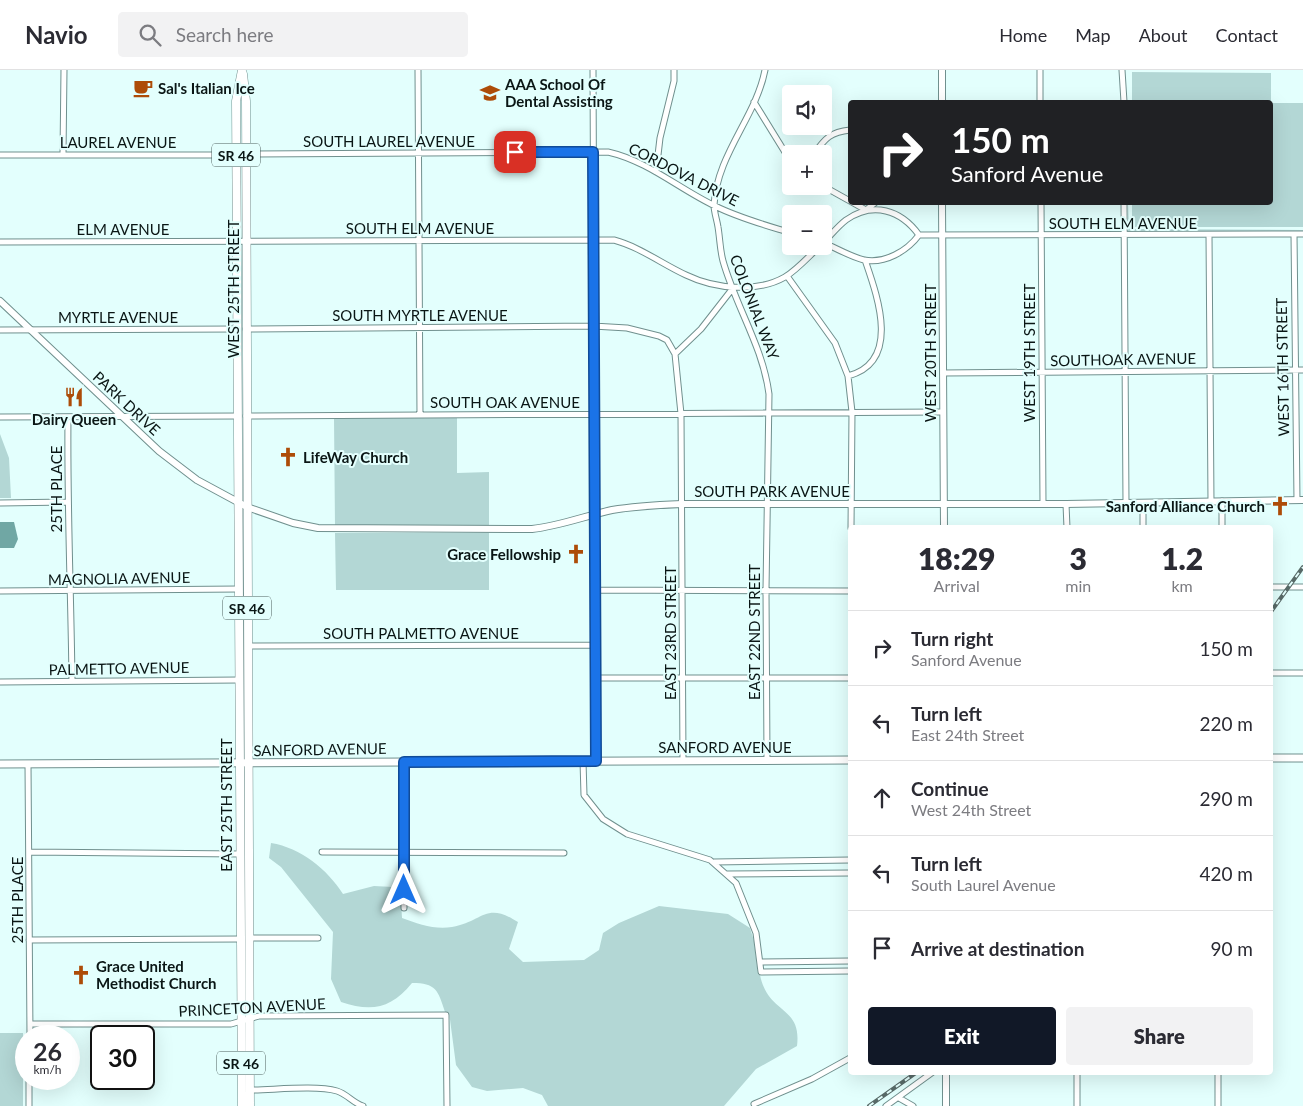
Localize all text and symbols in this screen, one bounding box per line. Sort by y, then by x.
search box [118,12,468,57]
text: Navio [25,20,88,49]
icon: search [136,21,164,49]
text: Search here [176,23,274,46]
text: Home [999,24,1047,46]
text: Map [1075,24,1111,46]
text: About [1139,24,1188,46]
text: Contact [1216,24,1278,46]
place label: AAA School Of Dental Assisting [504,75,613,110]
cafe icon: Sal's Italian Ice [132,77,154,99]
place label: Sal's Italian Ice [158,79,255,97]
school or university icon: AAA School Of Dental Assisting [479,82,501,104]
map controls [782,85,832,255]
button: sound [782,85,832,135]
text: 150 m [951,118,1050,160]
icon: right [868,120,933,185]
pin [494,131,536,173]
street label: SOUTH LAUREL AVENUE [303,132,475,150]
street label: LAUREL AVENUE [60,133,176,151]
icon: arrive [501,138,529,166]
street label: CORDOVA DRIVE [626,139,742,209]
road number: SR 46 [212,144,260,166]
button: + [782,145,832,195]
text: Sanford Avenue [951,160,1103,187]
button: − [782,205,832,255]
street label: SOUTH ELM AVENUE [1049,214,1197,232]
street label: SOUTH ELM AVENUE [346,219,494,237]
street label: ELM AVENUE [77,220,169,238]
street label: WEST 25TH STREET [224,220,242,358]
street label: COLONIAL WAY [727,252,784,363]
street label: WEST 20TH STREET [921,284,939,422]
street label: WEST 19TH STREET [1020,284,1038,422]
street label: WEST 16TH STREET [1272,297,1292,437]
street label: SOUTH MYRTLE AVENUE [332,306,508,324]
street label: MYRTLE AVENUE [58,308,178,326]
street label: SOUTHOAK AVENUE [1050,349,1196,369]
street label: PARK DRIVE [90,367,164,439]
restaurant icon: Dairy Queen [63,386,85,408]
street label: SOUTH OAK AVENUE [430,393,580,411]
place label: Dairy Queen [32,410,116,428]
street label: 25TH PLACE [47,446,65,532]
church icon: LifeWay Church [277,446,299,468]
place label: LifeWay Church [303,448,408,466]
street label: SOUTH PARK AVENUE [694,482,850,500]
church icon: Sanford Alliance Church [1269,495,1291,517]
place label: Sanford Alliance Church [1106,497,1265,515]
text: 18:29 [918,540,995,576]
text: 3 [1070,540,1087,576]
text: 1.2 [1161,540,1203,576]
church icon: Grace Fellowship [565,543,587,565]
place label: Grace Fellowship [447,545,561,563]
street label: EAST 22ND STREET [745,564,763,700]
street label: EAST 23RD STREET [661,566,679,700]
street label: MAGNOLIA AVENUE [48,568,190,588]
text: Arrival [934,576,980,595]
text: min [1065,576,1091,595]
text: km [1171,576,1193,595]
road number: SR 46 [223,596,271,620]
street label: SOUTH PALMETTO AVENUE [323,624,519,642]
text: Turn right [911,627,993,650]
icon: right [868,634,896,662]
text: 150 m [1199,637,1253,660]
text: Sanford Avenue [911,650,1022,669]
street label: PALMETTO AVENUE [49,658,189,678]
text: Turn left [911,702,982,725]
icon: left [868,709,896,737]
text: 220 m [1199,712,1253,735]
text: East 24th Street [911,725,1024,744]
street label: EAST 25TH STREET [217,738,235,872]
street label: SANFORD AVENUE [658,738,792,756]
street label: SANFORD AVENUE [253,739,387,759]
text: Continue [911,777,989,800]
icon: ahead [868,784,896,812]
text: 290 m [1199,787,1253,810]
text: West 24th Street [911,800,1031,819]
text: Turn left [911,852,982,875]
street label: 25TH PLACE [8,857,26,943]
icon: left [868,859,896,887]
text: 420 m [1199,862,1253,885]
position arrow [377,863,429,915]
text: South Laurel Avenue [911,875,1056,894]
icon: arrive [868,934,896,962]
text: Arrive at destination [911,937,1084,960]
text: 90 m [1210,937,1253,960]
place label: Grace United Methodist Church [96,957,217,992]
church icon: Grace United Methodist Church [70,964,92,986]
street label: PRINCETON AVENUE [178,994,326,1020]
button: Exit [868,1007,1056,1065]
button: Share [1066,1007,1253,1065]
speed limit sign: 30 [90,1025,155,1090]
text: 26 [33,1036,62,1066]
road number: SR 46 [217,1051,265,1074]
text: km/h [33,1062,62,1077]

